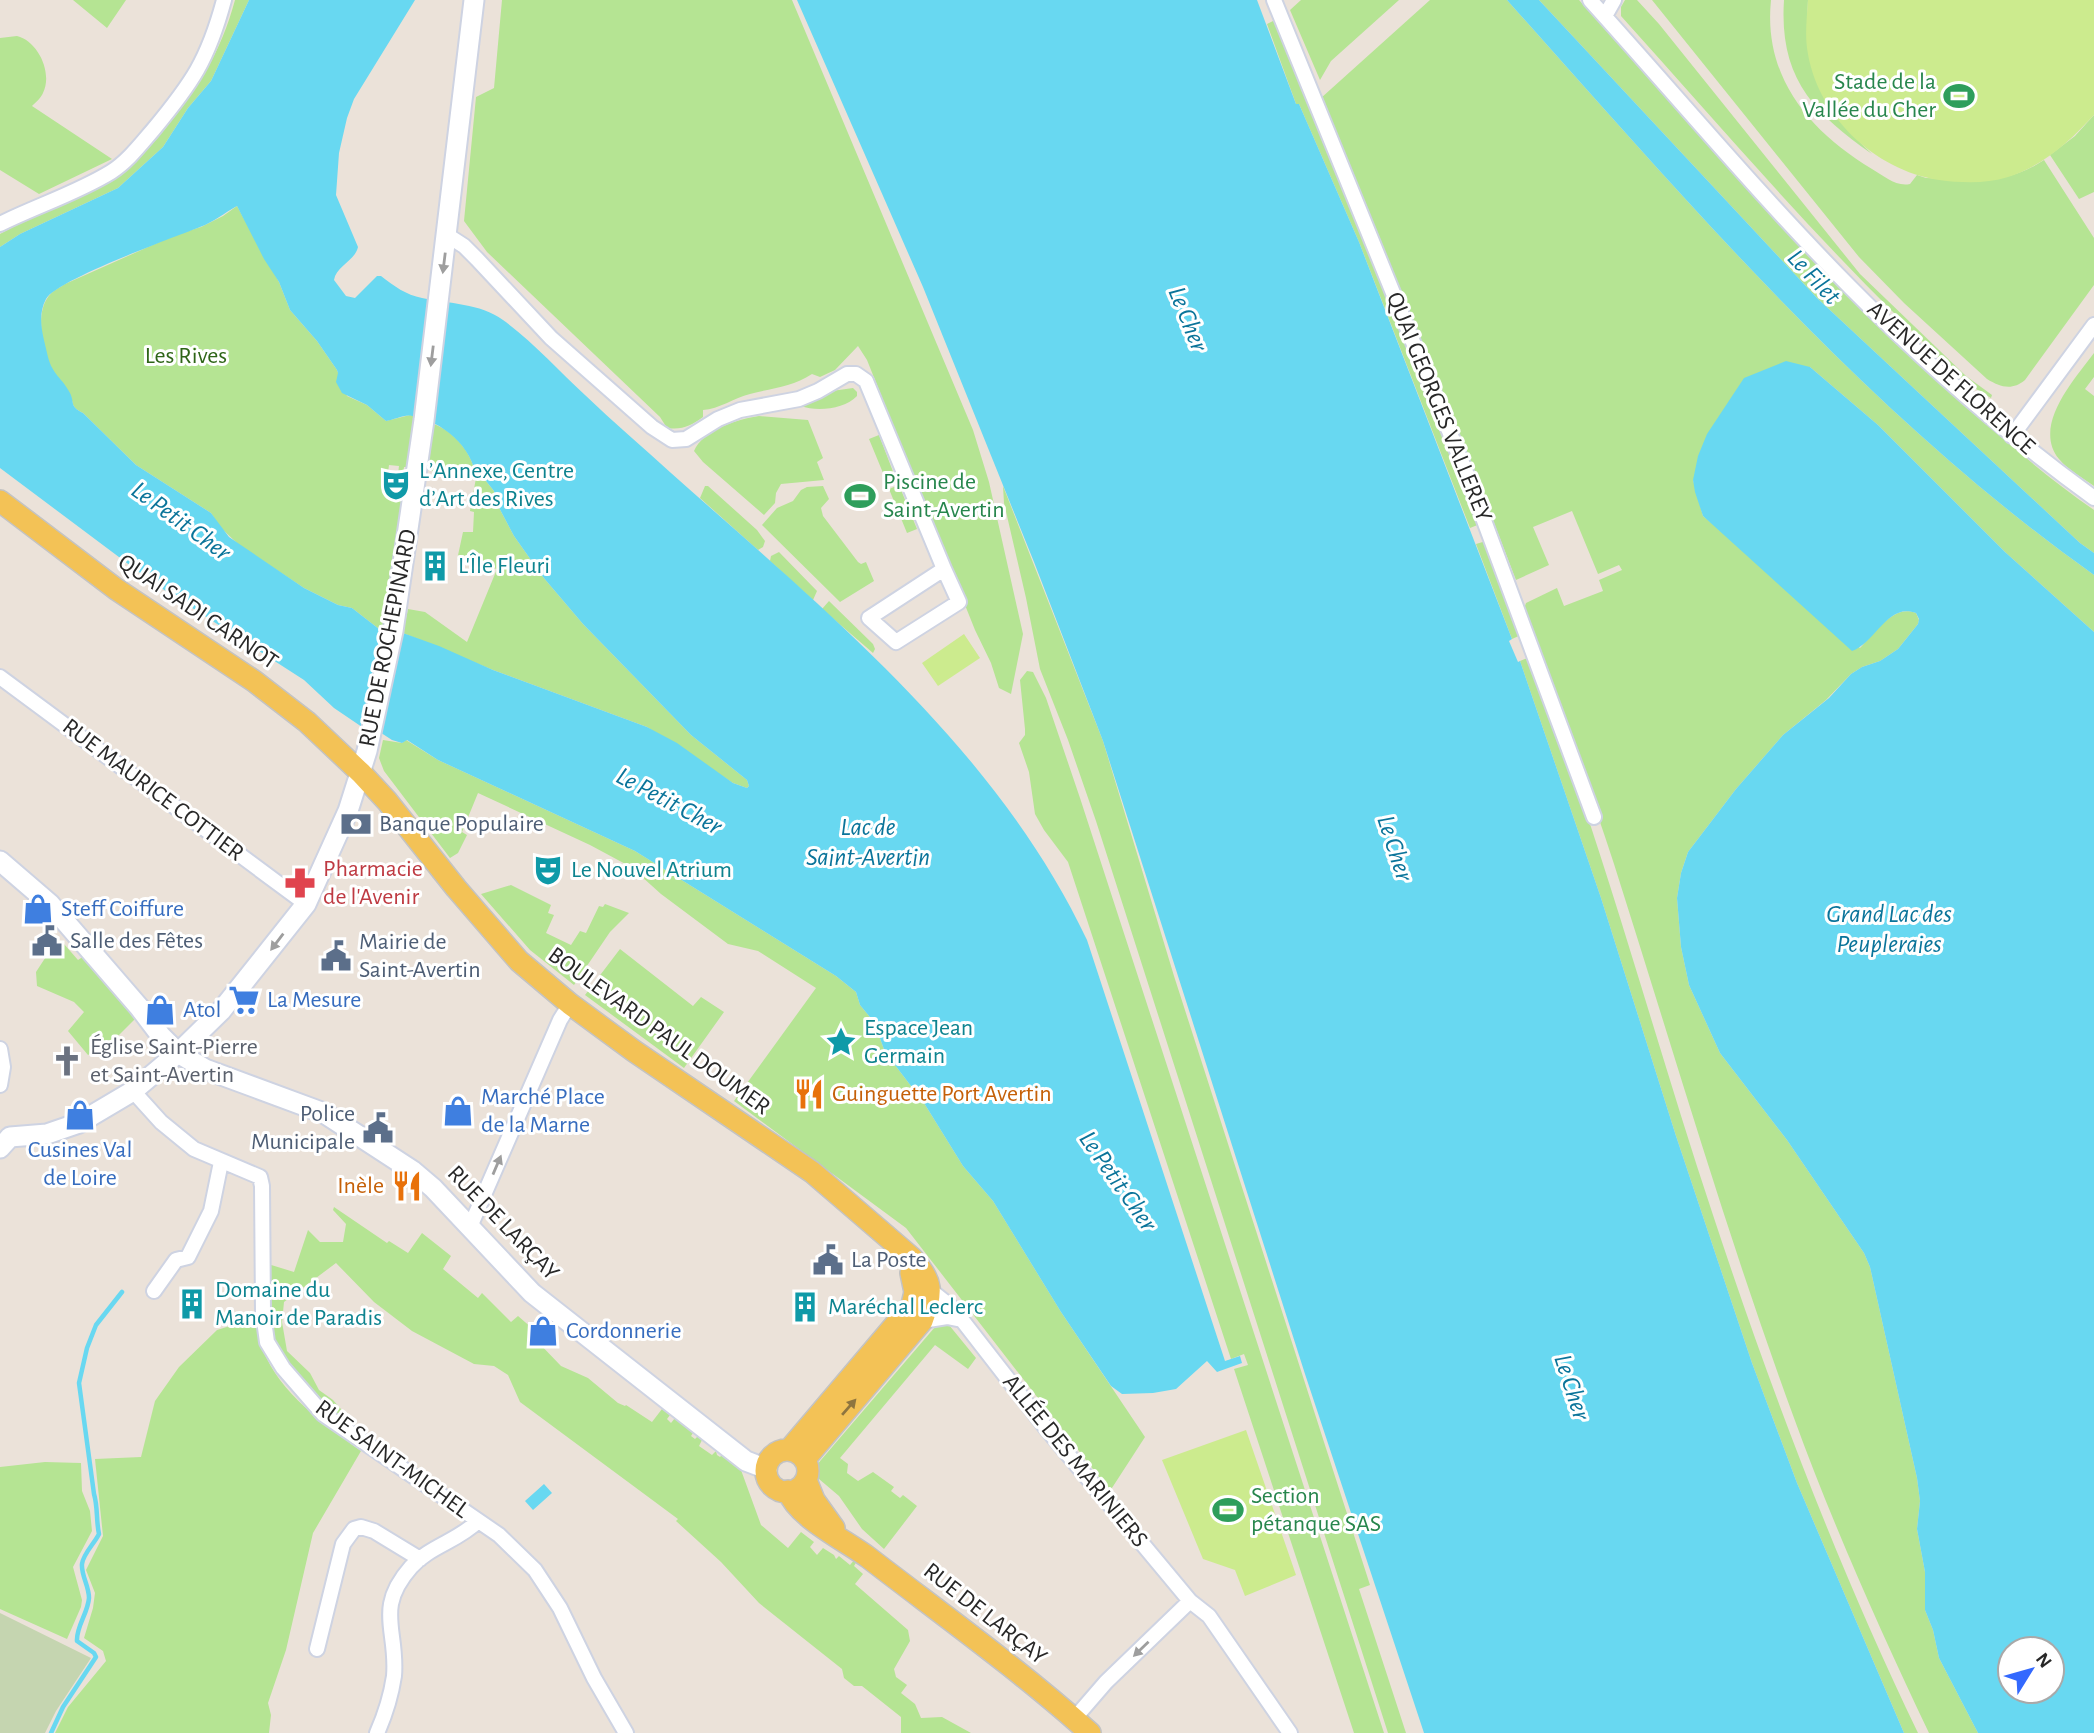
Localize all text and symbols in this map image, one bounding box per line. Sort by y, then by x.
place label: Stade de la Vallée du Cher [1802,70,1936,122]
sports icon: Stade de la Vallée du Cher [1942,79,1976,113]
water label: Le Filet [1782,244,1846,310]
one-way arrow [438,253,449,275]
water label: Le Cher [1163,283,1213,356]
street label: QUAI GEORGES VALLEREY [1382,289,1496,526]
street label: AVENUE DE FLORENCE [1863,297,2040,460]
park label: Les Rives [145,344,227,368]
one-way arrow [427,345,438,367]
place label: LʼAnnexe, Centre dʼArt des Rives [419,459,574,511]
theatre icon: LʼAnnexe, Centre dʼArt des Rives [379,468,413,502]
place label: Piscine de Saint-Avertin [883,470,1005,522]
water label: Le Petit Cher [127,477,237,566]
sports icon: Piscine de Saint-Avertin [843,479,877,513]
street label: RUE DE ROCHEPINARD [355,527,421,749]
building icon: L'Île Fleuri [418,549,452,583]
street label: QUAI SADI CARNOT [114,550,282,674]
place label: L'Île Fleuri [458,552,550,578]
street label: RUE MAURICE COTTIER [58,714,248,866]
water label: Le Petit Cher [612,762,728,840]
bank icon: Banque Populaire [339,807,373,841]
place label: Banque Populaire [379,812,544,836]
water label: Le Cher [1372,812,1418,885]
water label: Lac de Saint-Avertin [806,814,930,870]
theatre icon: Le Nouvel Atrium [531,853,565,887]
place label: Pharmacie de l'Avenir [323,857,423,909]
place label: Le Nouvel Atrium [571,858,732,882]
pharmacy icon: Pharmacie de l'Avenir [283,866,317,900]
shop icon: Steff Coiffure [21,892,55,926]
place label: Steff Coiffure [61,897,184,921]
water label: Grand Lac des Peupleraies [1826,901,1952,957]
public building icon: Salle des Fêtes [30,924,64,958]
place label: Salle des Fêtes [70,929,203,953]
place label: Mairie de Saint-Avertin [359,930,481,982]
one-way arrow [269,933,284,951]
public building icon: Mairie de Saint-Avertin [319,939,353,973]
street label: BOULEVARD PAUL DOUMER [544,943,774,1119]
supermarket icon: La Mesure [227,983,261,1017]
place label: La Mesure [267,988,361,1012]
shop icon: Atol [143,993,177,1027]
place label: Atol [183,998,221,1022]
place label: Espace Jean Germain [864,1016,973,1068]
place icon: Espace Jean Germain [824,1025,858,1059]
place label: Église Saint-Pierre et Saint-Avertin [90,1033,258,1087]
church icon: Église Saint-Pierre et Saint-Avertin [50,1044,84,1078]
restaurant icon: Guinguette Port Avertin [792,1077,826,1111]
place label: Guinguette Port Avertin [832,1082,1052,1106]
place label: Marché Place de la Marne [481,1085,605,1137]
shop icon: Marché Place de la Marne [441,1094,475,1128]
shop icon: Cusines Val de Loire [63,1098,97,1132]
place label: Police Municipale [251,1102,355,1154]
public building icon: Police Municipale [361,1111,395,1145]
water label: Le Petit Cher [1074,1126,1163,1237]
place label: Cusines Val de Loire [28,1138,132,1190]
one-way arrow [492,1154,503,1175]
street label: RUE DE LARÇAY [443,1161,564,1285]
restaurant icon: Inèle [390,1169,424,1203]
place label: Inèle [337,1174,384,1198]
public building icon: La Poste [811,1243,845,1277]
place label: La Poste [851,1248,927,1272]
place label: Domaine du Manoir de Paradis [215,1278,382,1330]
building icon: Domaine du Manoir de Paradis [175,1287,209,1321]
building icon: Maréchal Leclerc [788,1290,822,1324]
place label: Maréchal Leclerc [828,1295,983,1319]
shop icon: Cordonnerie [526,1314,560,1348]
place label: Cordonnerie [566,1319,681,1343]
water label: Le Cher [1549,1351,1595,1424]
street label: ALLÉE DES MARINIERS [998,1369,1154,1552]
street label: RUE SAINT-MICHEL [311,1395,473,1523]
one-way arrow [841,1398,857,1416]
place label: Section pétanque SAS [1251,1484,1381,1536]
sports icon: Section pétanque SAS [1211,1493,1245,1527]
street label: RUE DE LARÇAY [919,1559,1051,1670]
north arrow [1996,1635,2066,1705]
one-way arrow [1133,1640,1150,1656]
text: N [2032,1650,2055,1672]

